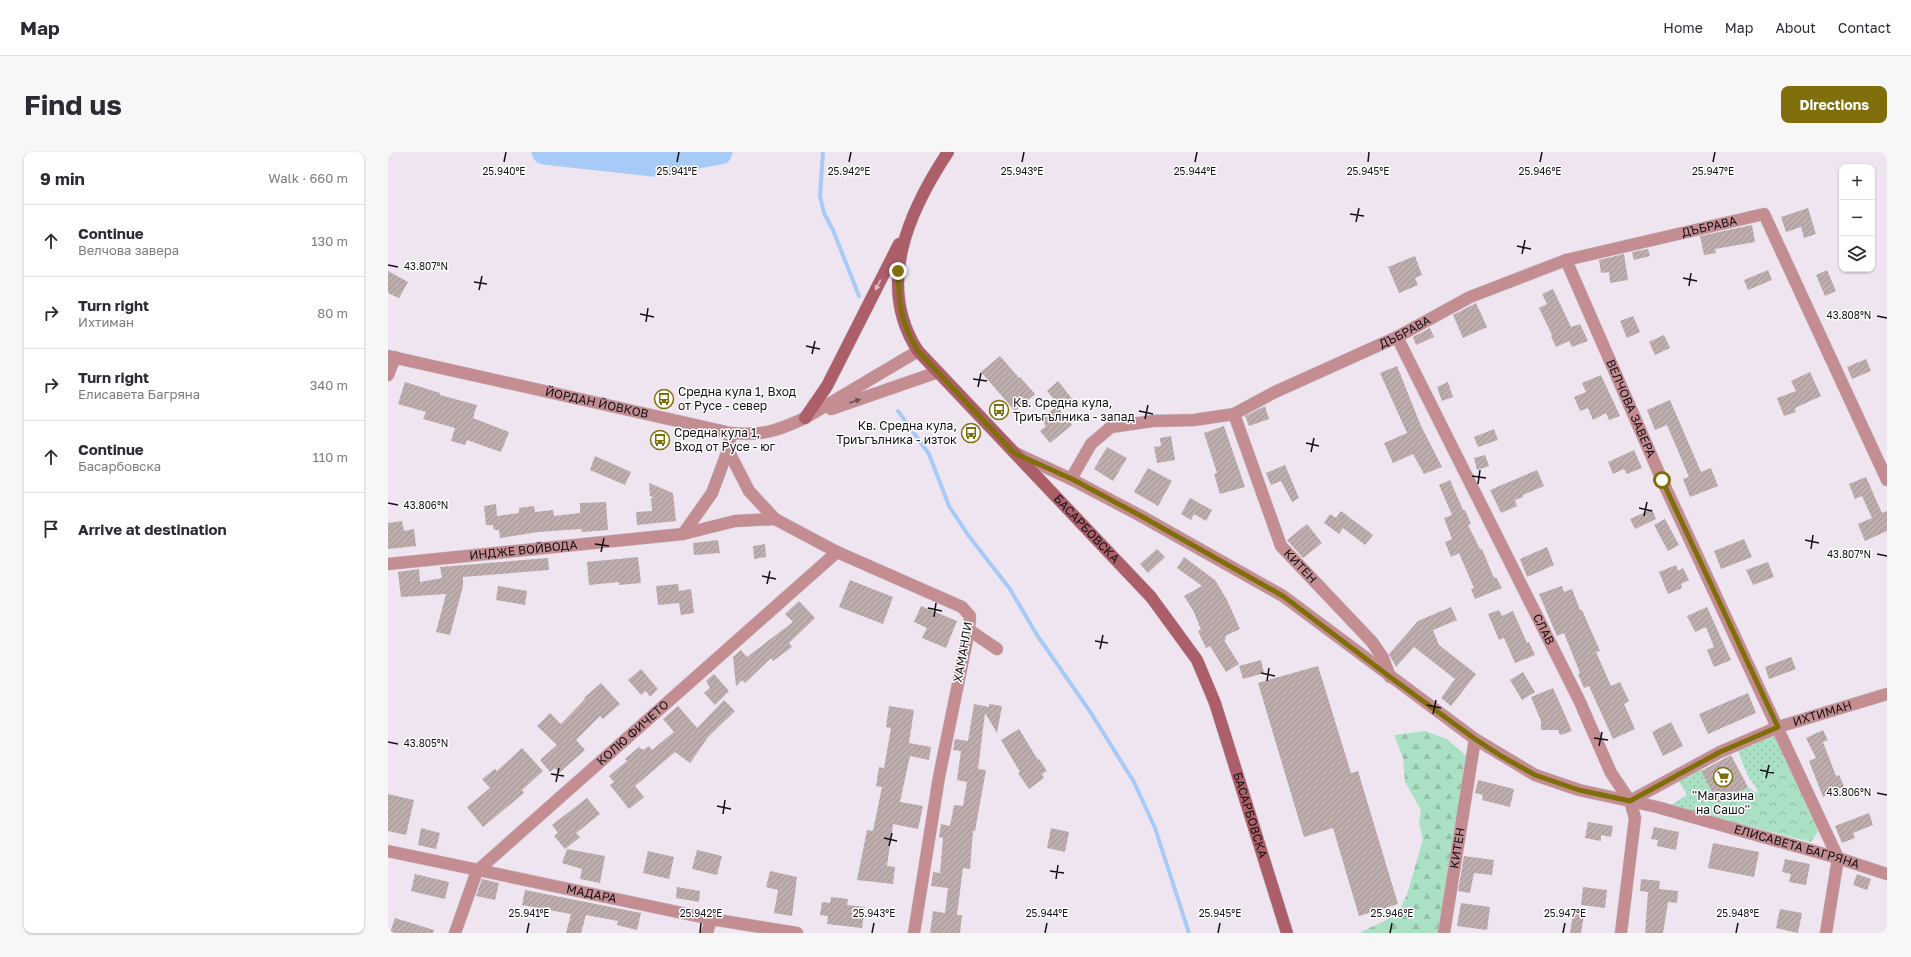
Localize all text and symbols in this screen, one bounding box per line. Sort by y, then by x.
text: Map [20,16,60,39]
text: Home [1663,19,1703,36]
text: Map [1725,19,1753,36]
text: About [1775,19,1816,36]
text: Contact [1838,19,1891,36]
button: Directions [1781,86,1887,123]
text: Find us [24,88,122,121]
map controls [1839,164,1875,272]
button: + [1839,164,1875,200]
text: 25.940°E [483,165,525,177]
text: 25.941°E [657,165,697,177]
text: 25.942°E [828,165,870,177]
text: 25.943°E [1001,165,1043,177]
text: 25.944°E [1174,165,1216,177]
text: 25.945°E [1347,165,1389,177]
text: 25.946°E [1519,165,1561,177]
text: 25.947°E [1692,165,1734,177]
text: 9 min [40,168,85,189]
text: Walk · 660 m [268,170,348,186]
button: − [1839,200,1875,236]
street label: ДЪБРАВА [1680,213,1738,240]
text: Continue [78,224,144,242]
icon: ahead [40,230,62,252]
text: 130 m [311,233,348,249]
button: layers [1839,236,1875,272]
text: Велчова завера [78,242,179,258]
text: 43.807°N [404,260,448,272]
route end [889,262,907,280]
one-way arrow [875,279,881,290]
text: Turn right [78,296,149,314]
icon: right [40,302,62,324]
text: 80 m [317,305,348,321]
text: 43.808°N [1827,309,1871,321]
street label: ДЪБРАВА [1377,312,1433,351]
text: Ихтиман [78,314,134,330]
street label: ВЕЛЧОВА ЗАВЕРА [1603,357,1659,460]
text: Turn right [78,368,149,386]
icon: right [40,374,62,396]
text: 340 m [310,377,348,393]
street label: ЙОРДАН ЙОВКОВ [544,383,650,421]
place label: Средна кула 1, Вход от Русе - север [678,384,796,413]
text: Елисавета Багряна [78,386,200,402]
bus stop icon: Средна кула 1, Вход от Русе - север [653,388,675,410]
place label: Кв. Средна кула, Триъгълника - запад [1013,395,1135,424]
one-way arrow [849,397,861,403]
bus stop icon: Кв. Средна кула, Триъгълника - запад [988,399,1010,421]
place label: Кв. Средна кула, Триъгълника - изток [836,418,957,447]
bus stop icon: Кв. Средна кула, Триъгълника - изток [960,422,982,444]
place label: Средна кула 1, Вход от Русе - юг [674,425,776,454]
bus stop icon: Средна кула 1, Вход от Русе - юг [649,429,671,451]
text: Continue [78,440,144,458]
icon: ahead [40,446,62,468]
text: 110 m [313,449,348,465]
text: Басарбовска [78,458,161,474]
route start [1653,471,1671,489]
street label: БАСАРБОВСКА [1051,491,1123,566]
text: 43.806°N [404,499,448,511]
icon: arrive [40,518,62,540]
text: Arrive at destination [78,520,227,538]
street label: ИНДЖЕ ВОЙВОДА [468,537,578,563]
street label: КИТЕН [1281,546,1320,586]
text: 43.807°N [1827,548,1871,560]
street label: СЛАВ [1530,611,1558,647]
street label: ХАМАНЛИ [950,620,975,683]
street label: КОЛЮ ФИЧЕТО [593,697,672,768]
street label: ИХТИМАН [1791,697,1854,729]
text: 43.805°N [404,737,448,749]
supermarket icon: ''Магазина на Сашо'' [1712,766,1734,788]
street label: БАСАРБОВСКА [1230,770,1271,860]
text: 43.806°N [1827,786,1871,798]
place label: ''Магазина на Сашо'' [1692,788,1754,817]
street label: ЕЛИСАВЕТА БАГРЯНА [1733,821,1862,872]
street label: КИТЕН [1446,826,1468,870]
street label: МАДАРА [565,881,618,906]
text: 25.941°E [509,907,549,919]
text: 25.942°E [680,907,722,919]
text: 25.943°E [853,907,895,919]
text: 25.944°E [1026,907,1068,919]
text: 25.945°E [1199,907,1241,919]
text: 25.946°E [1371,907,1413,919]
text: 25.947°E [1544,907,1586,919]
text: 25.948°E [1717,907,1759,919]

